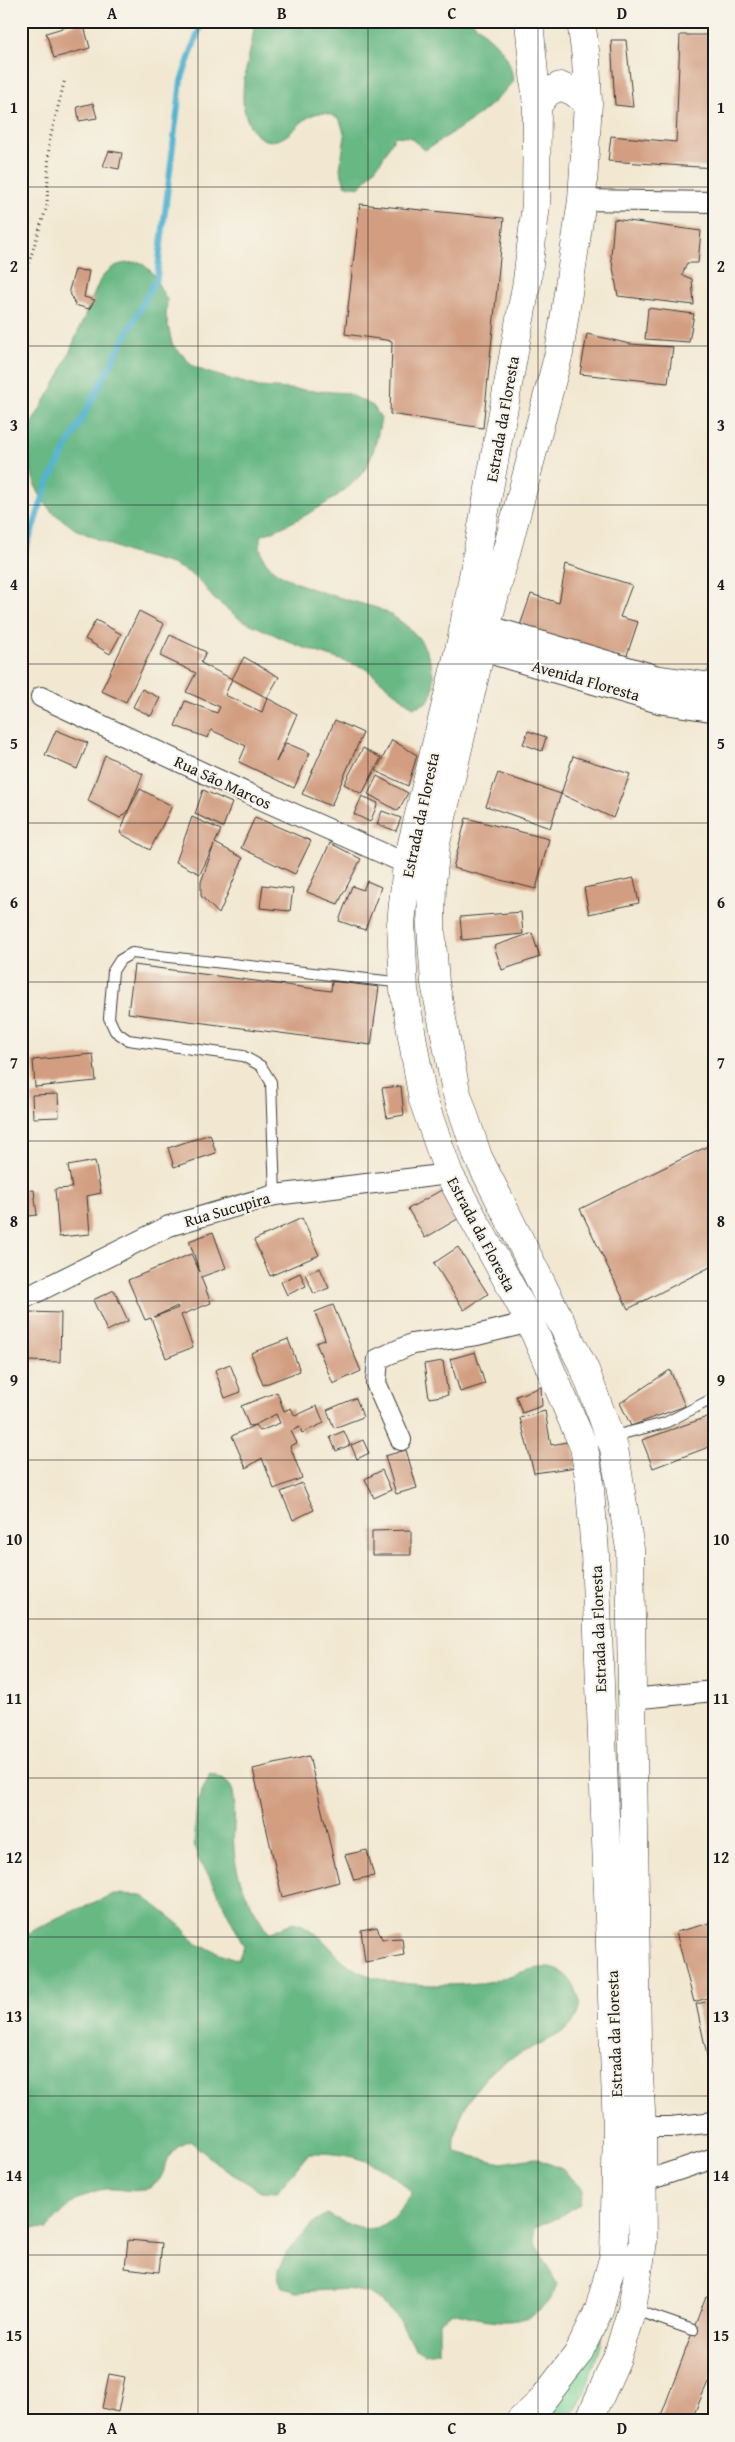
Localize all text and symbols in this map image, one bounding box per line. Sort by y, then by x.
text: A [107,1,118,25]
text: B [277,1,287,25]
text: C [447,1,457,25]
text: D [617,1,627,25]
text: 1 [10,95,18,119]
text: 1 [717,95,725,119]
text: 2 [10,254,18,278]
text: 2 [717,254,725,278]
street label: Estrada da Floresta [479,354,525,484]
text: 3 [10,413,18,437]
text: 3 [717,413,725,437]
text: 4 [10,572,18,596]
text: 4 [717,572,725,596]
street label: Avenida Floresta [529,653,643,707]
text: 5 [10,731,18,755]
text: 5 [717,731,725,755]
street label: Rua São Marcos [171,749,275,815]
street label: Estrada da Floresta [395,750,445,880]
text: 6 [10,890,18,914]
text: 6 [717,890,725,914]
text: 7 [10,1050,18,1074]
text: 7 [717,1050,725,1074]
street label: Estrada da Floresta [442,1172,523,1296]
street label: Rua Sucupira [181,1185,273,1233]
text: 8 [10,1209,18,1233]
text: 8 [717,1209,725,1233]
text: 9 [10,1368,18,1392]
text: 9 [717,1368,725,1392]
text: 10 [6,1527,22,1551]
text: 10 [713,1527,729,1551]
street label: Estrada da Floresta [584,1565,612,1693]
text: 11 [6,1686,22,1710]
text: 11 [713,1686,729,1710]
text: 12 [6,1845,22,1869]
text: 12 [713,1845,729,1869]
street label: Estrada da Floresta [600,1970,628,2098]
text: 13 [6,2004,22,2028]
text: 13 [713,2004,729,2028]
text: 14 [6,2163,22,2187]
text: 14 [713,2163,729,2187]
text: 15 [6,2323,22,2347]
text: 15 [713,2323,729,2347]
text: A [107,2416,118,2440]
text: B [277,2416,287,2440]
text: C [447,2416,457,2440]
text: D [617,2416,627,2440]

